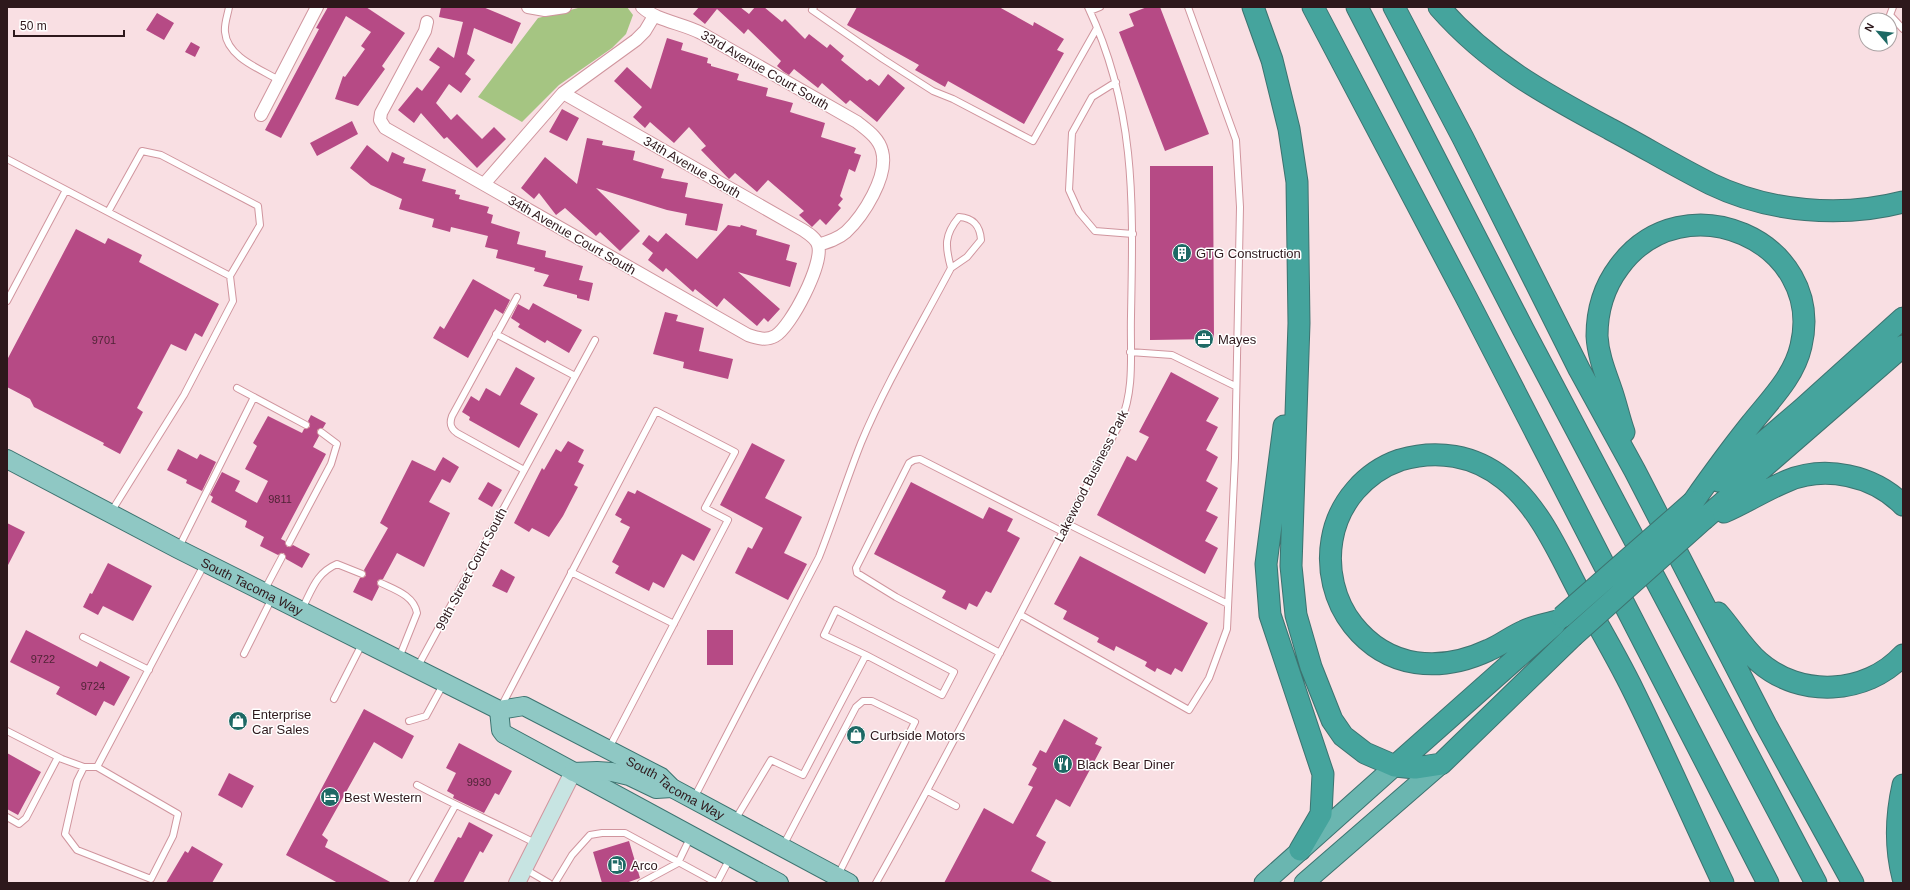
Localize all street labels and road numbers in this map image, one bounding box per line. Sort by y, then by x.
street label: 33rd Avenue Court South [698,27,832,113]
street label: 34th Avenue South [641,133,743,201]
street label: 34th Avenue Court South [505,192,639,278]
street label: Lakewood Business Park [1051,407,1131,544]
street label: 99th Street Court South [432,505,510,633]
street label: South Tacoma Way [199,554,306,618]
street label: South Tacoma Way [624,753,728,823]

